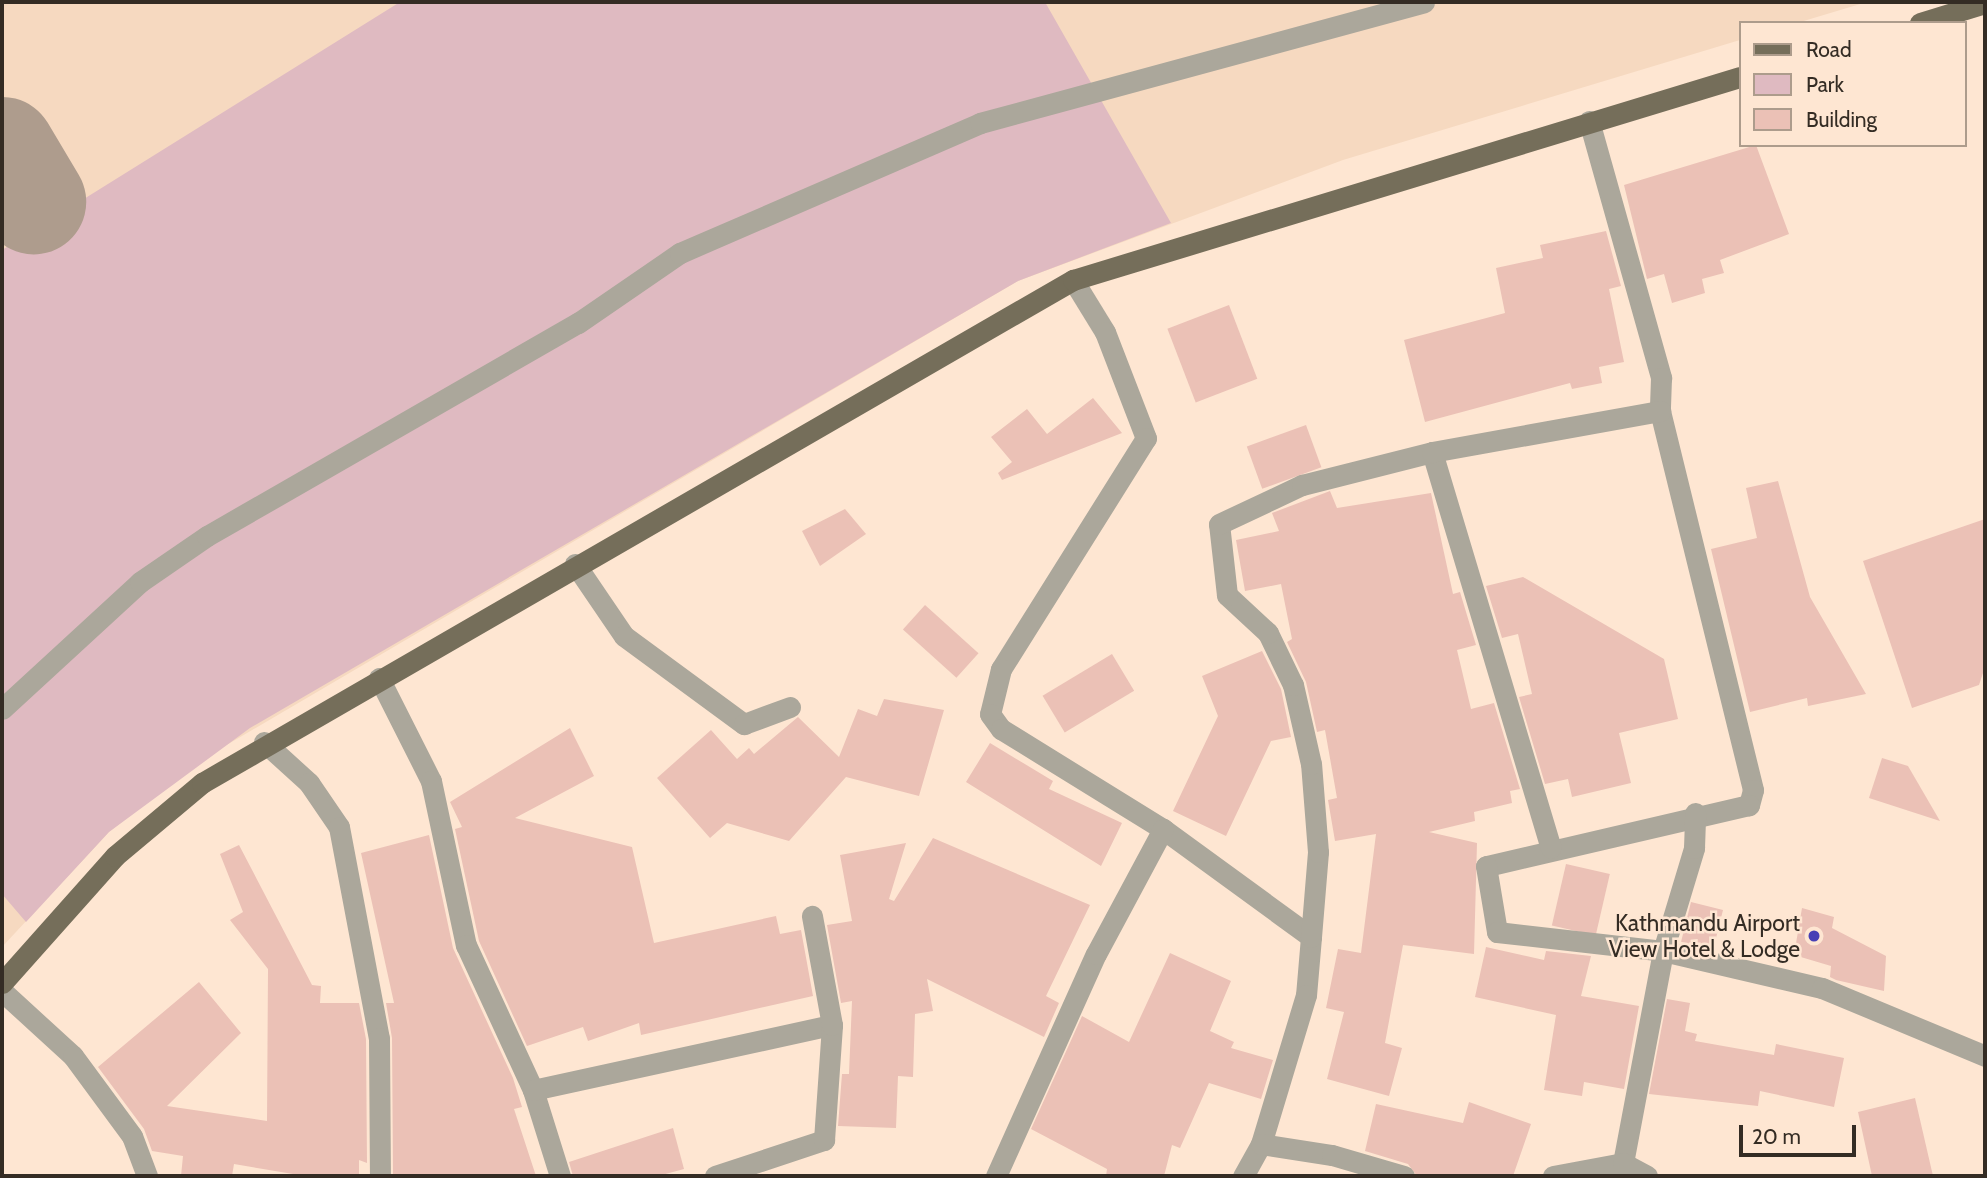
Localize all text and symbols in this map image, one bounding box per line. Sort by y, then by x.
legend [1738,21,1966,147]
text: Road [1806,37,1852,62]
text: Park [1806,72,1844,97]
text: Building [1806,107,1877,132]
place label: Kathmandu Airport View Hotel & Lodge [1609,909,1800,963]
marker: Kathmandu Airport View Hotel & Lodge [1806,928,1822,944]
scale bar [1742,1112,1859,1156]
text: 20 m [1752,1124,1801,1149]

